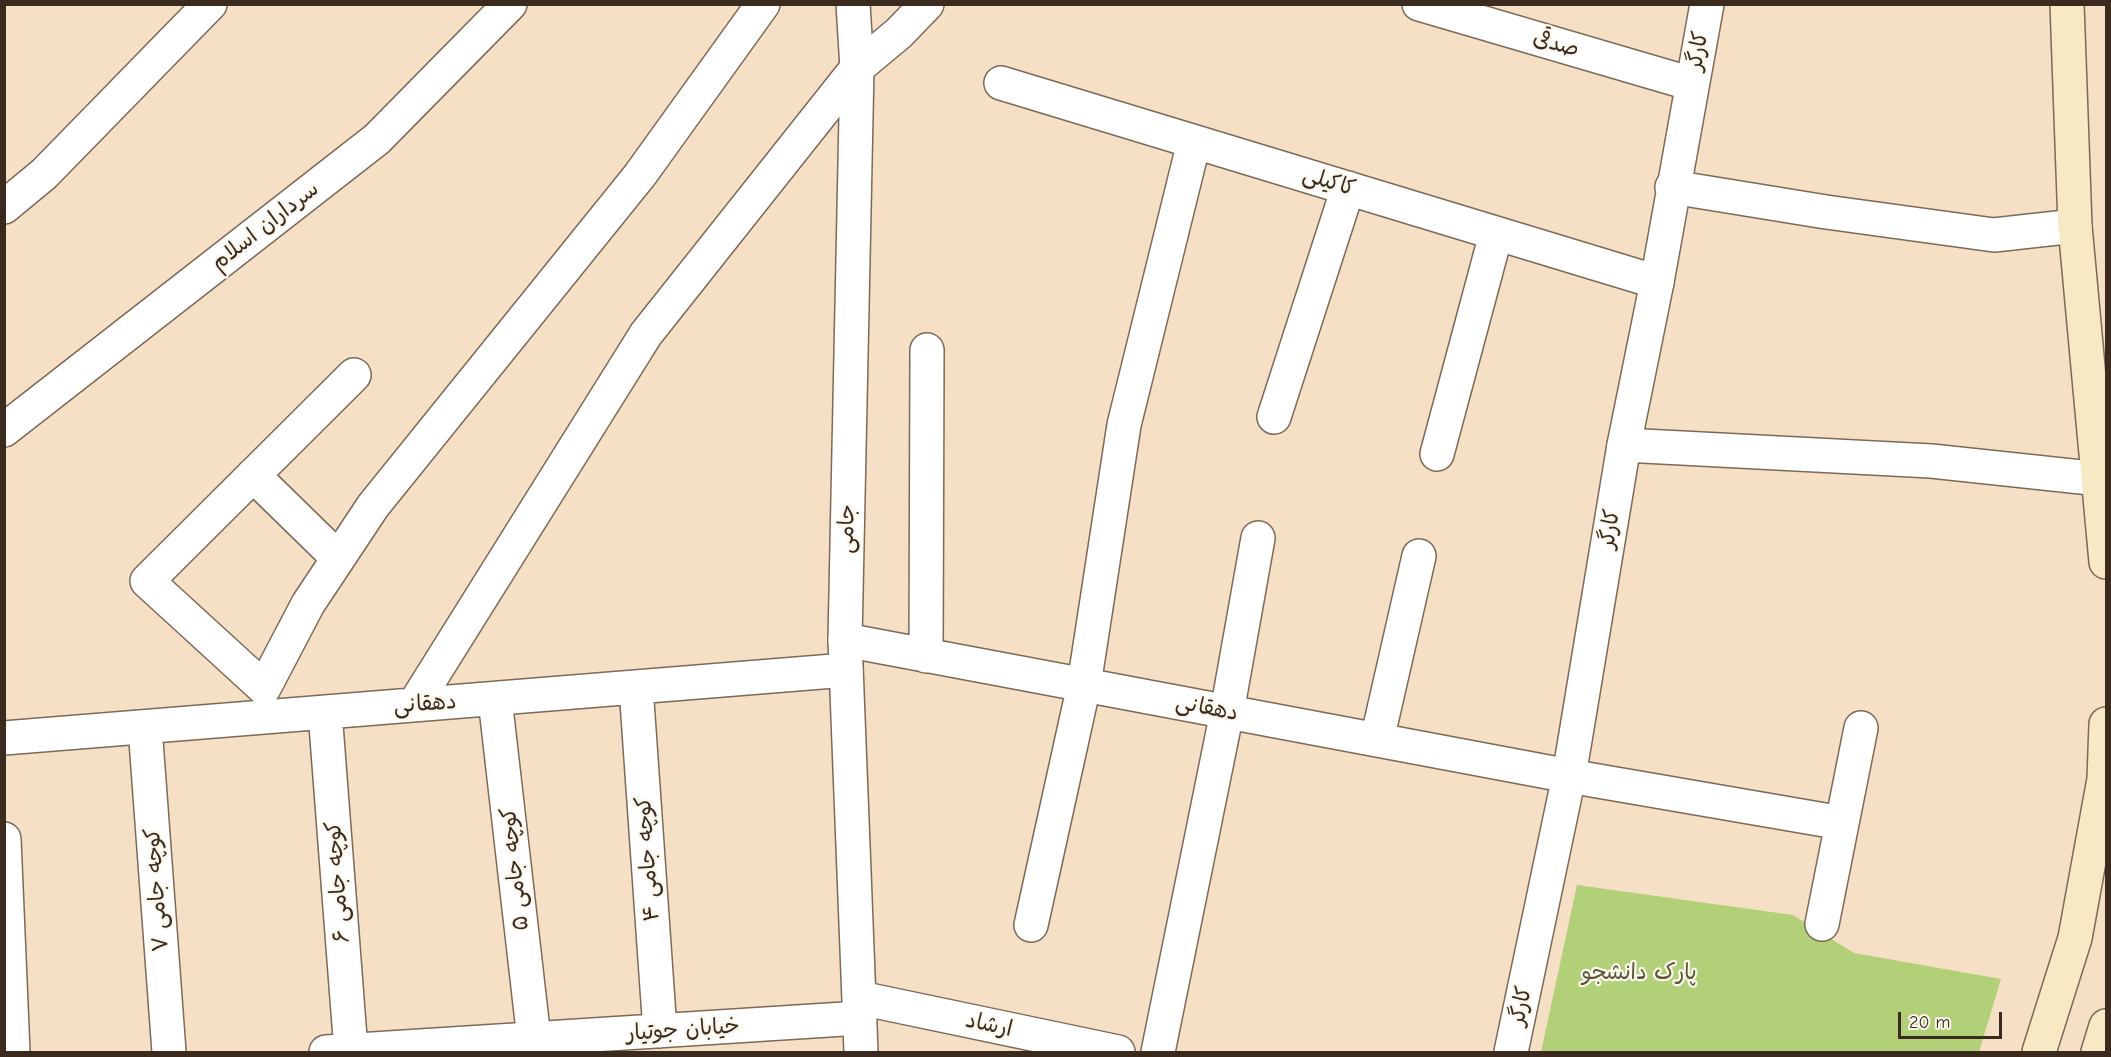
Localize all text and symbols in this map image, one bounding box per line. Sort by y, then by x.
street label: صدقی [1530,25,1582,63]
street label: کارگر [1682,29,1714,73]
street label: کاکیلی [1299,162,1359,202]
street label: سرداران اسلام [206,176,324,276]
street label: جامی [833,504,861,554]
street label: کارگر [1594,507,1626,551]
street label: دهقانی [393,689,457,719]
street label: دهقانی [1173,689,1241,727]
street label: کوچه جامی ۴ [630,796,666,922]
street label: کوچه جامی ۵ [495,806,535,932]
street label: کوچه جامی ۶ [321,820,355,944]
street label: کوچه جامی ۷ [140,827,174,953]
park label: پارک دانشجو [1581,960,1697,986]
street label: کارگر [1504,984,1538,1028]
scale bar [1901,1000,2004,1038]
street label: ارشاد [963,1007,1015,1043]
text: 20 m [1909,1012,1950,1033]
street label: خیابان جوتیار [625,1013,741,1047]

